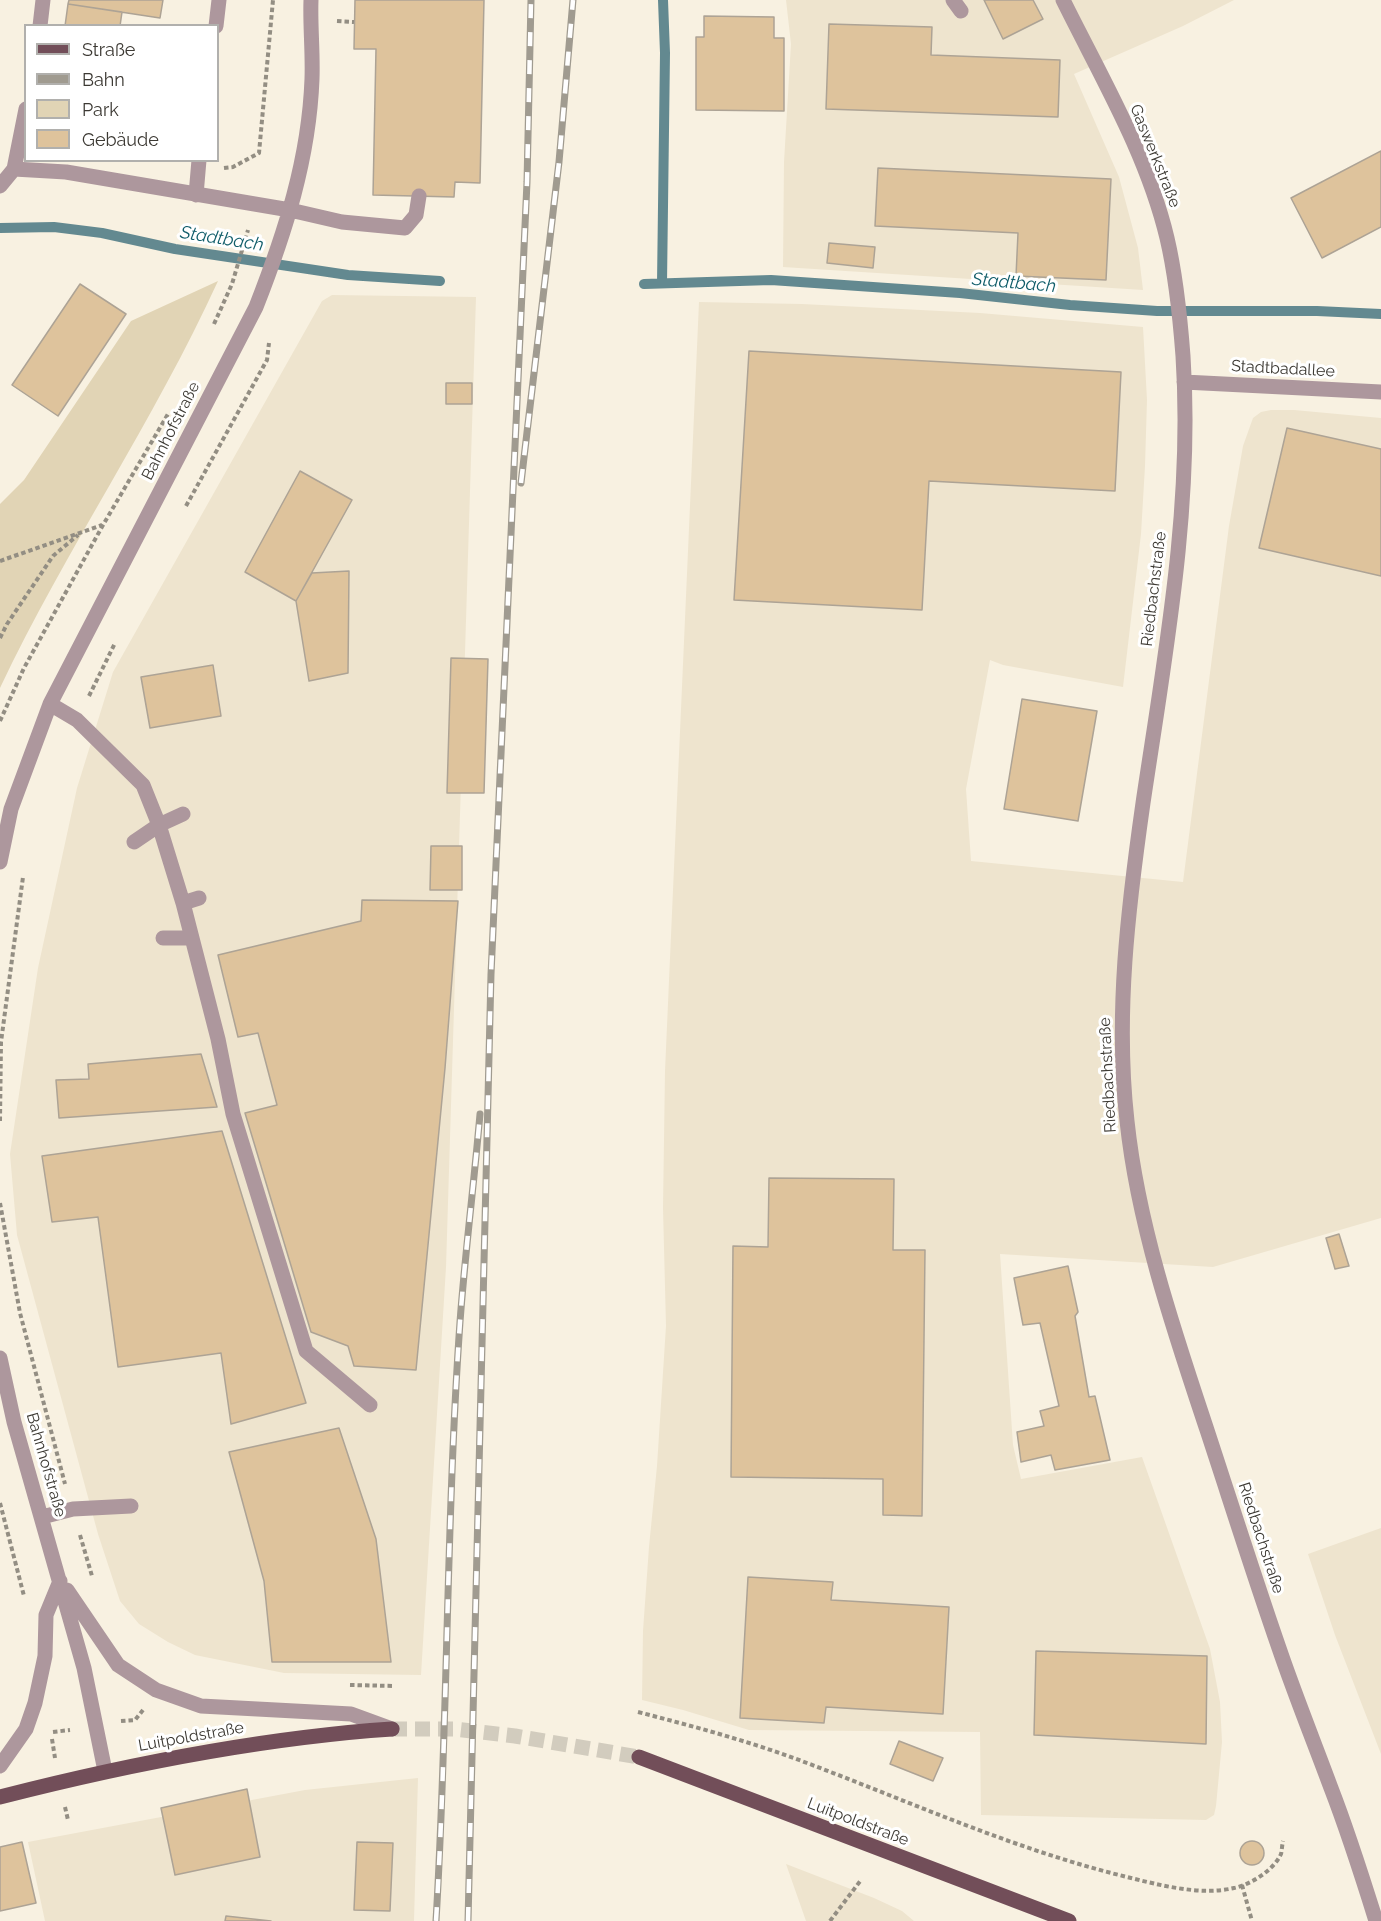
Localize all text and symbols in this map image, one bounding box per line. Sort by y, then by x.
legend [24,24,219,162]
text: Straße [82,39,135,60]
text: Bahn [82,69,125,90]
text: Park [82,99,119,120]
street label: Gaswerkstraße [1126,102,1184,210]
text: Gebäude [82,129,159,150]
water label: Stadtbach [179,222,265,256]
water label: Stadtbach [971,269,1057,297]
street label: Stadtbadallee [1231,357,1335,381]
street label: Bahnhofstraße [138,379,204,483]
street label: Riedbachstraße [1137,531,1171,647]
street label: Riedbachstraße [1095,1017,1121,1133]
street label: Bahnhofstraße [22,1411,70,1519]
street label: Riedbachstraße [1234,1480,1288,1596]
street label: Luitpoldstraße [137,1718,245,1756]
street label: Luitpoldstraße [805,1794,911,1850]

